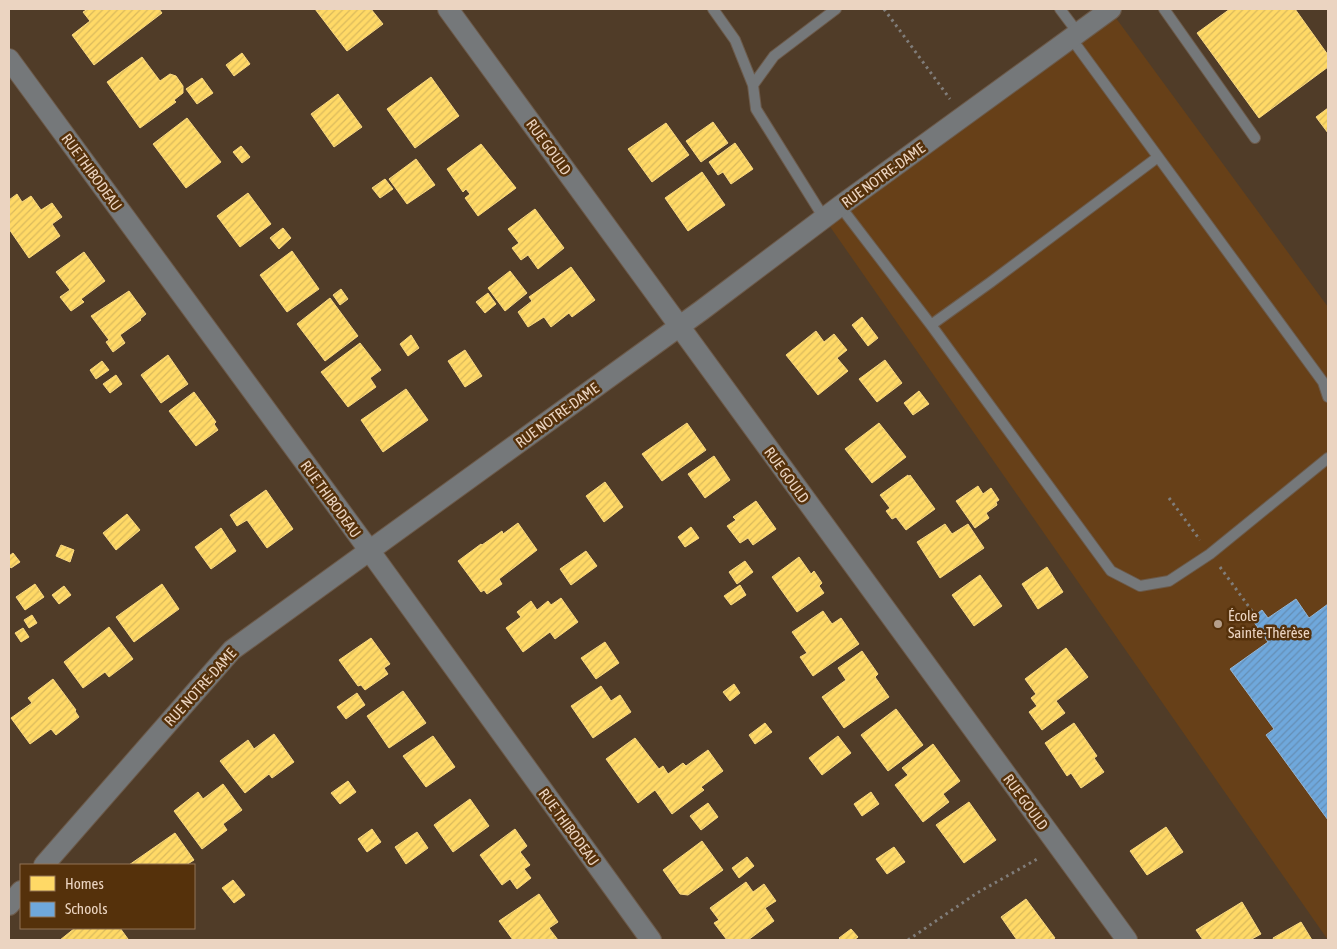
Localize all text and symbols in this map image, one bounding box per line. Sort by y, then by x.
street label: RUE GOULD [523,116,575,178]
street label: RUE THIBODEAU [58,130,126,214]
street label: RUE NOTRE-DAME [838,139,928,211]
street label: RUE NOTRE-DAME [512,379,602,451]
street label: RUE GOULD [761,444,813,506]
street label: RUE THIBODEAU [297,457,365,541]
place label: École Sainte-Thérèse [1228,607,1310,641]
marker: École Sainte-Thérèse [1212,618,1224,630]
street label: RUE NOTRE-DAME [161,644,240,729]
street label: RUE GOULD [1000,771,1052,833]
street label: RUE THIBODEAU [535,785,603,869]
legend [20,864,195,929]
text: Homes [65,875,104,892]
text: Schools [65,900,108,917]

